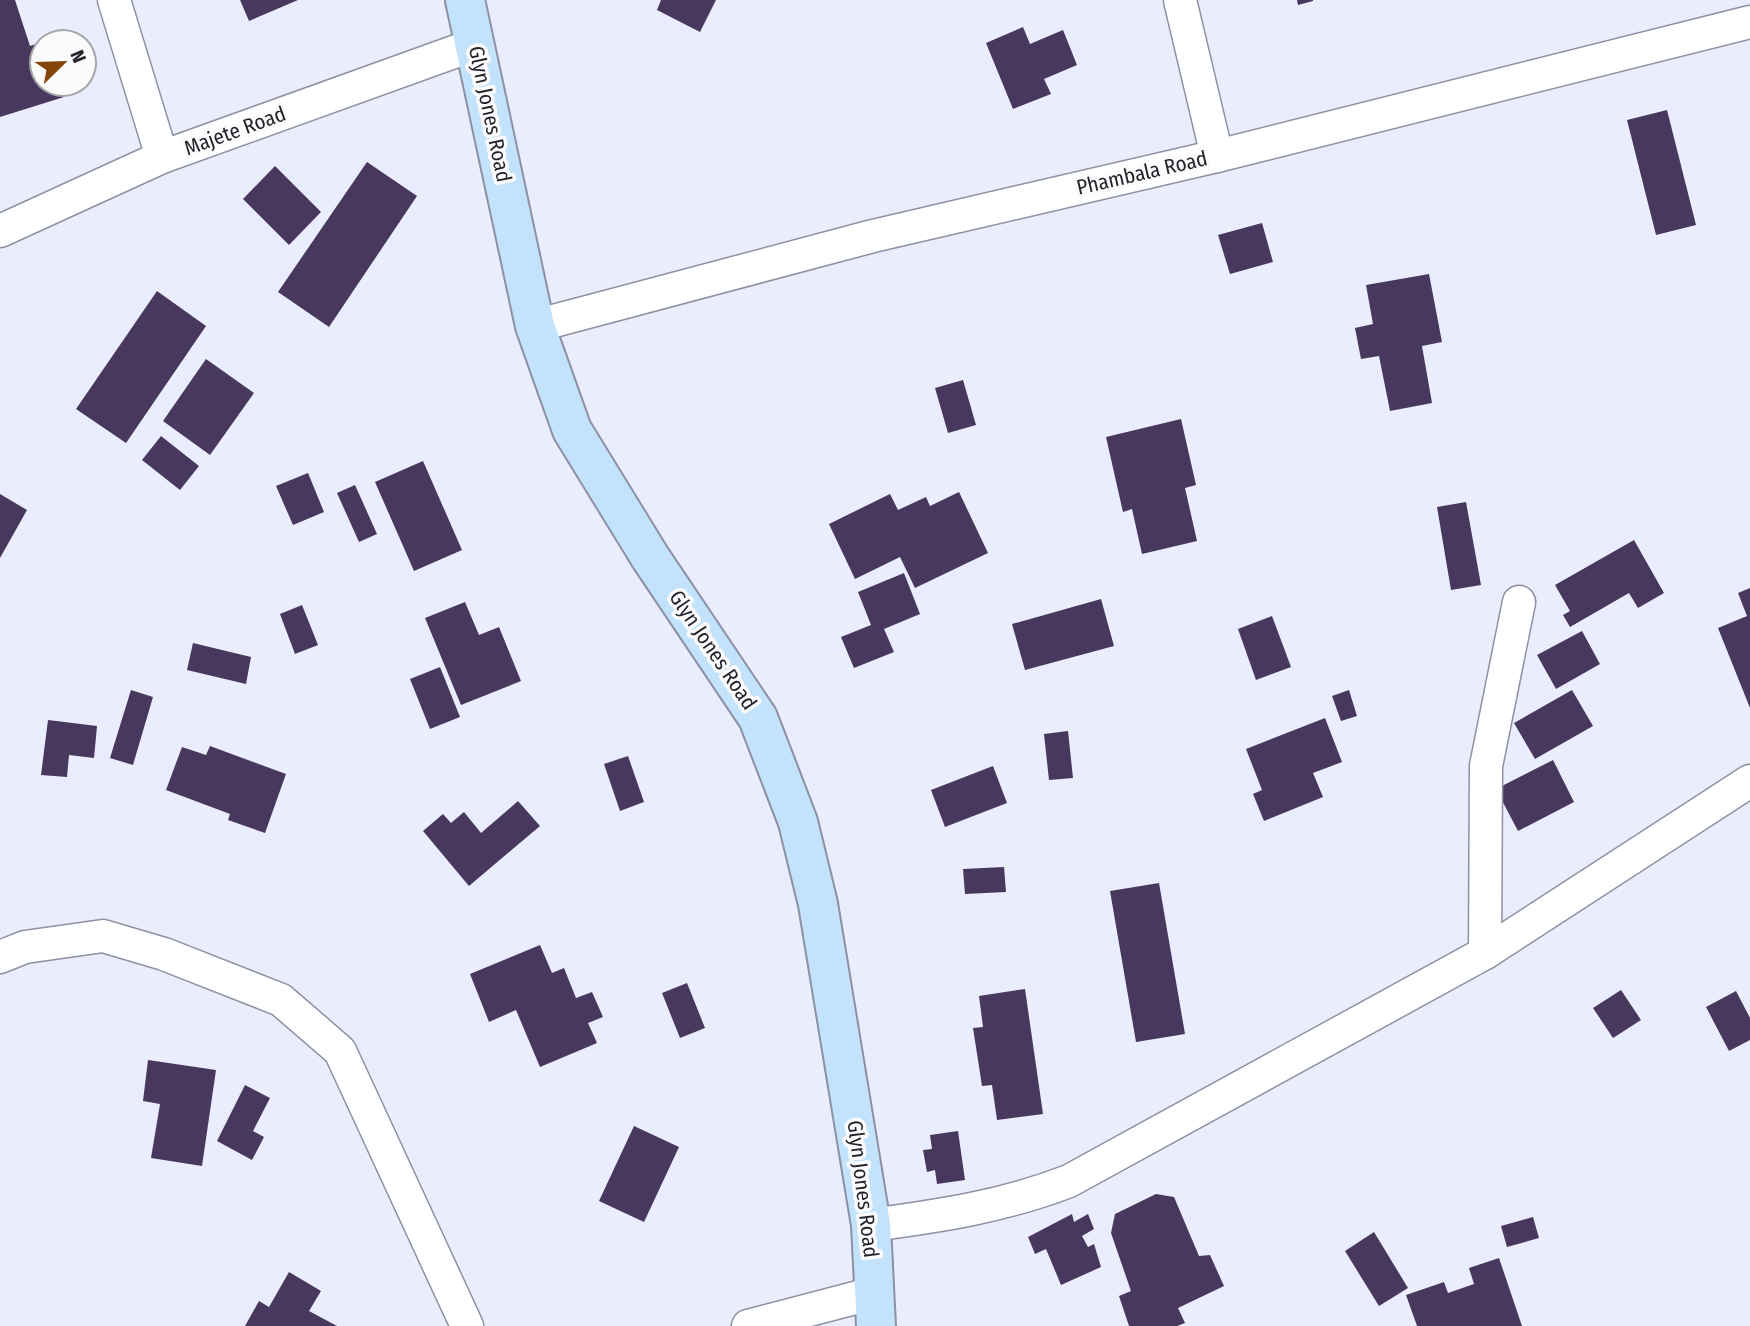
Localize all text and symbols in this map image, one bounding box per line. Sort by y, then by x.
north arrow [28,28,98,98]
street label: Glyn Jones Road [463,44,517,184]
text: N [65,47,91,66]
street label: Majete Road [181,101,289,161]
street label: Phambala Road [1074,145,1210,201]
street label: Glyn Jones Road [664,585,762,715]
street label: Glyn Jones Road [842,1119,884,1259]

